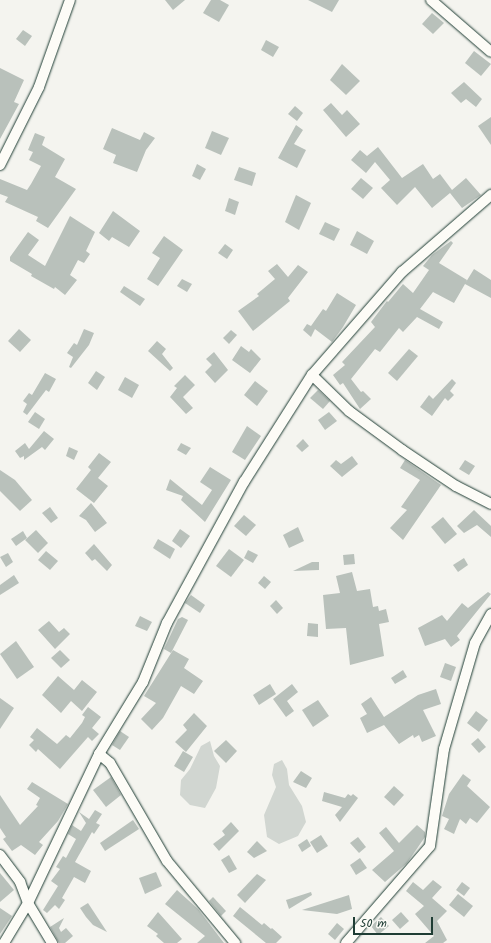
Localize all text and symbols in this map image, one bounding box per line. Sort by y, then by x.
scale bar [355,909,435,935]
text: 50 m [360,914,387,933]

